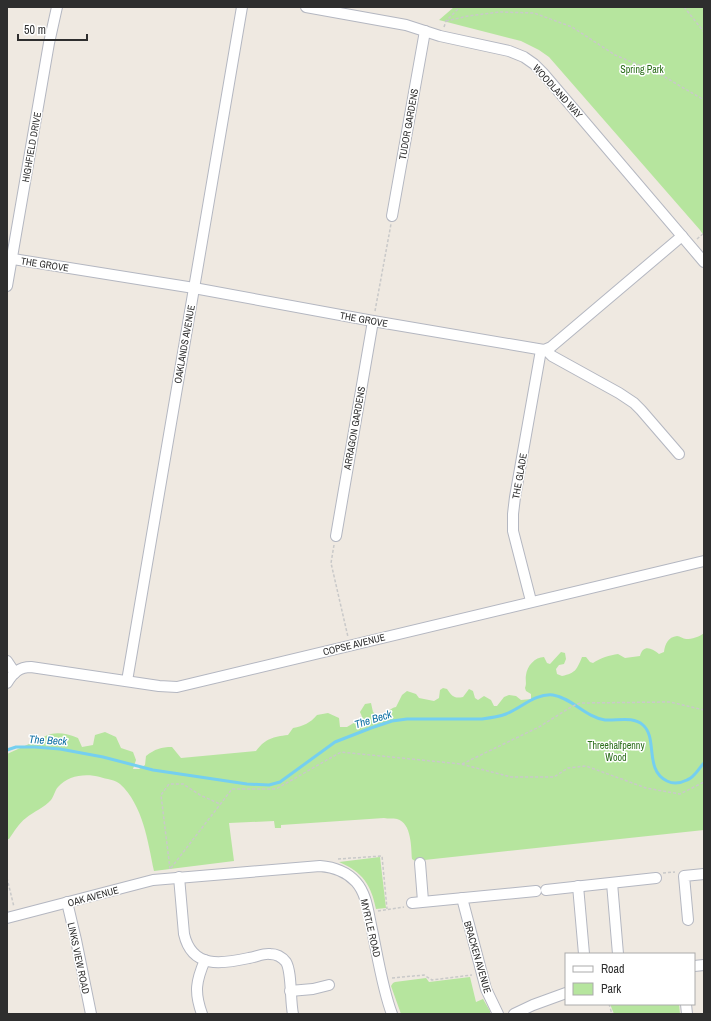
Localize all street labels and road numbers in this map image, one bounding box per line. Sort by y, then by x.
street label: WOODLAND WAY [530,62,586,121]
street label: TUDOR GARDENS [396,87,421,161]
street label: HIGHFIELD DRIVE [19,111,44,183]
street label: THE GROVE [20,254,70,275]
street label: OAKLANDS AVENUE [171,304,198,384]
street label: THE GROVE [339,309,389,330]
street label: ARRAGON GARDENS [341,385,368,472]
street label: THE GLADE [509,452,530,500]
street label: COPSE AVENUE [322,630,387,658]
street label: OAK AVENUE [66,883,120,910]
street label: MYRTLE ROAD [358,898,384,958]
street label: BRACKEN AVENUE [461,919,494,995]
street label: LINKS VIEW ROAD [65,921,92,995]

